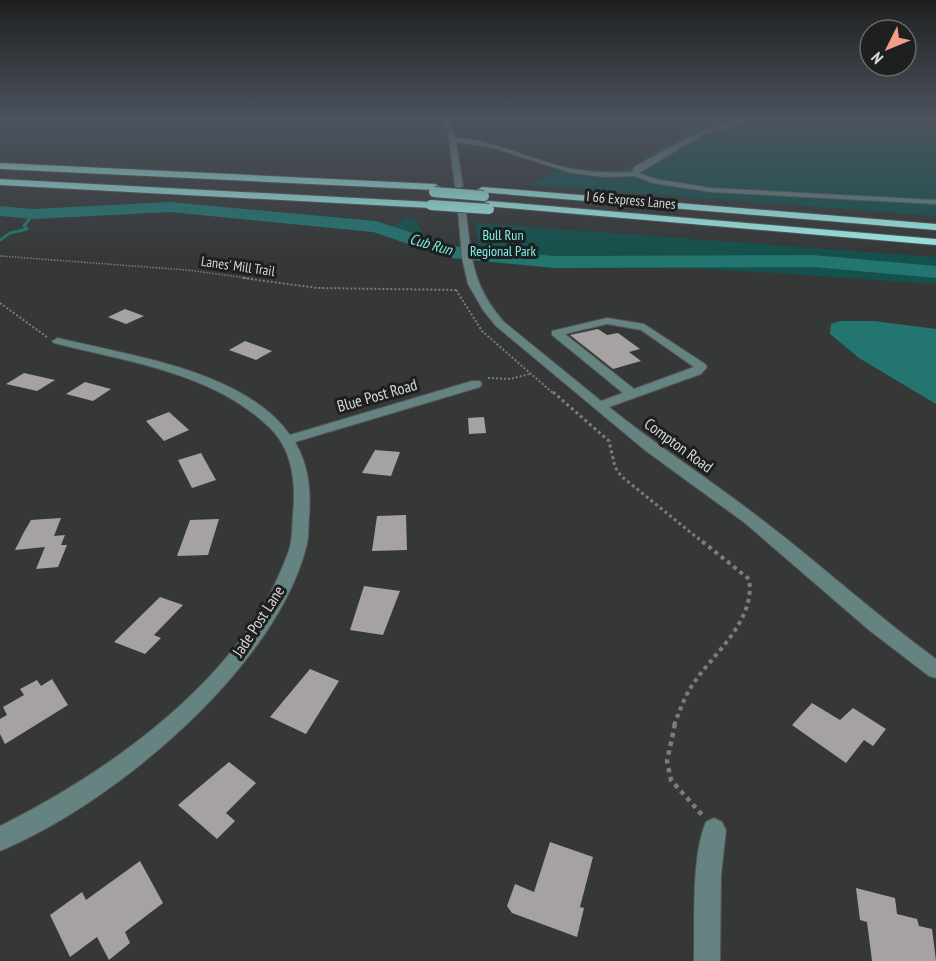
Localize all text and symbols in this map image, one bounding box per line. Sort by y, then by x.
north arrow [858,18,918,78]
text: N [867,48,887,68]
street label: I 66 Express Lanes [586,187,677,213]
park label: Bull Run Regional Park [470,226,536,260]
water label: Cub Run [408,229,456,259]
street label: Lanes' Mill Trail [200,252,277,280]
street label: Blue Post Road [335,374,419,416]
street label: Compton Road [641,413,717,477]
street label: Jade Post Lane [227,582,288,661]

